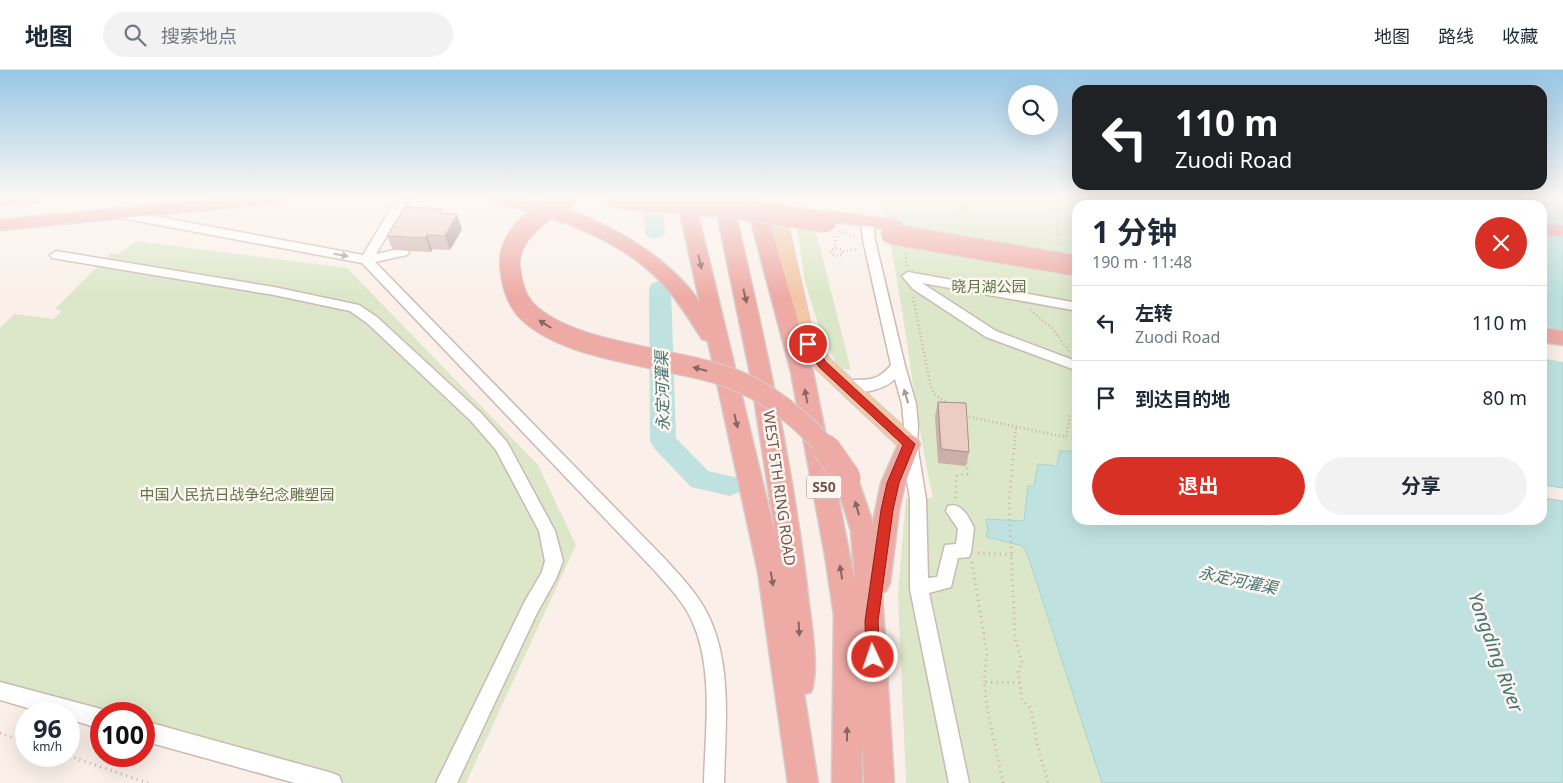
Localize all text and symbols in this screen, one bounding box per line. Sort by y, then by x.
search box [103,12,453,57]
text: 地图 [25,19,73,52]
icon: search [121,21,149,49]
text: 搜索地点 [161,23,237,49]
text: 地图 [1374,24,1410,48]
text: 路线 [1438,24,1474,48]
text: 收藏 [1502,24,1538,48]
map controls [1008,85,1058,135]
button: search [1008,85,1058,135]
text: 110 m [1175,99,1278,146]
icon: left [1092,105,1157,170]
text: Zuodi Road [1175,144,1292,174]
text: 1 分钟 [1092,211,1177,252]
button: close [1475,217,1527,269]
text: 190 m · 11:48 [1092,251,1192,273]
one-way arrow [333,252,349,260]
one-way arrow [696,255,704,270]
park label: 晓月湖公园 [951,276,1027,296]
one-way arrow [742,289,750,305]
text: 左转 [1135,300,1173,326]
icon: left [1092,309,1120,337]
text: 110 m [1472,310,1527,336]
one-way arrow [538,320,551,329]
pin [787,323,829,365]
text: Zuodi Road [1135,326,1220,348]
icon: arrive [794,330,822,358]
water label: 永定河灌渠 [650,349,674,431]
one-way arrow [692,364,707,372]
icon: arrive [1092,384,1120,412]
text: 80 m [1483,385,1527,411]
text: 到达目的地 [1135,386,1230,412]
one-way arrow [802,387,810,403]
one-way arrow [902,388,910,403]
street label: WEST 5TH RING ROAD [759,409,801,567]
one-way arrow [732,413,740,428]
button: 退出 [1092,457,1305,515]
button: 分享 [1315,457,1527,515]
road number: S50 [806,476,842,498]
park label: 中国人民抗日战争纪念雕塑园 [139,484,335,504]
one-way arrow [852,501,860,516]
water label: 永定河灌渠 [1197,561,1281,599]
one-way arrow [836,564,844,580]
one-way arrow [768,572,776,587]
water label: Yongding River [1462,588,1530,717]
one-way arrow [795,622,803,638]
position arrow [846,630,898,682]
speed limit sign: 100 [90,702,155,767]
text: 96 [33,711,62,745]
one-way arrow [843,726,851,742]
text: km/h [33,738,62,755]

